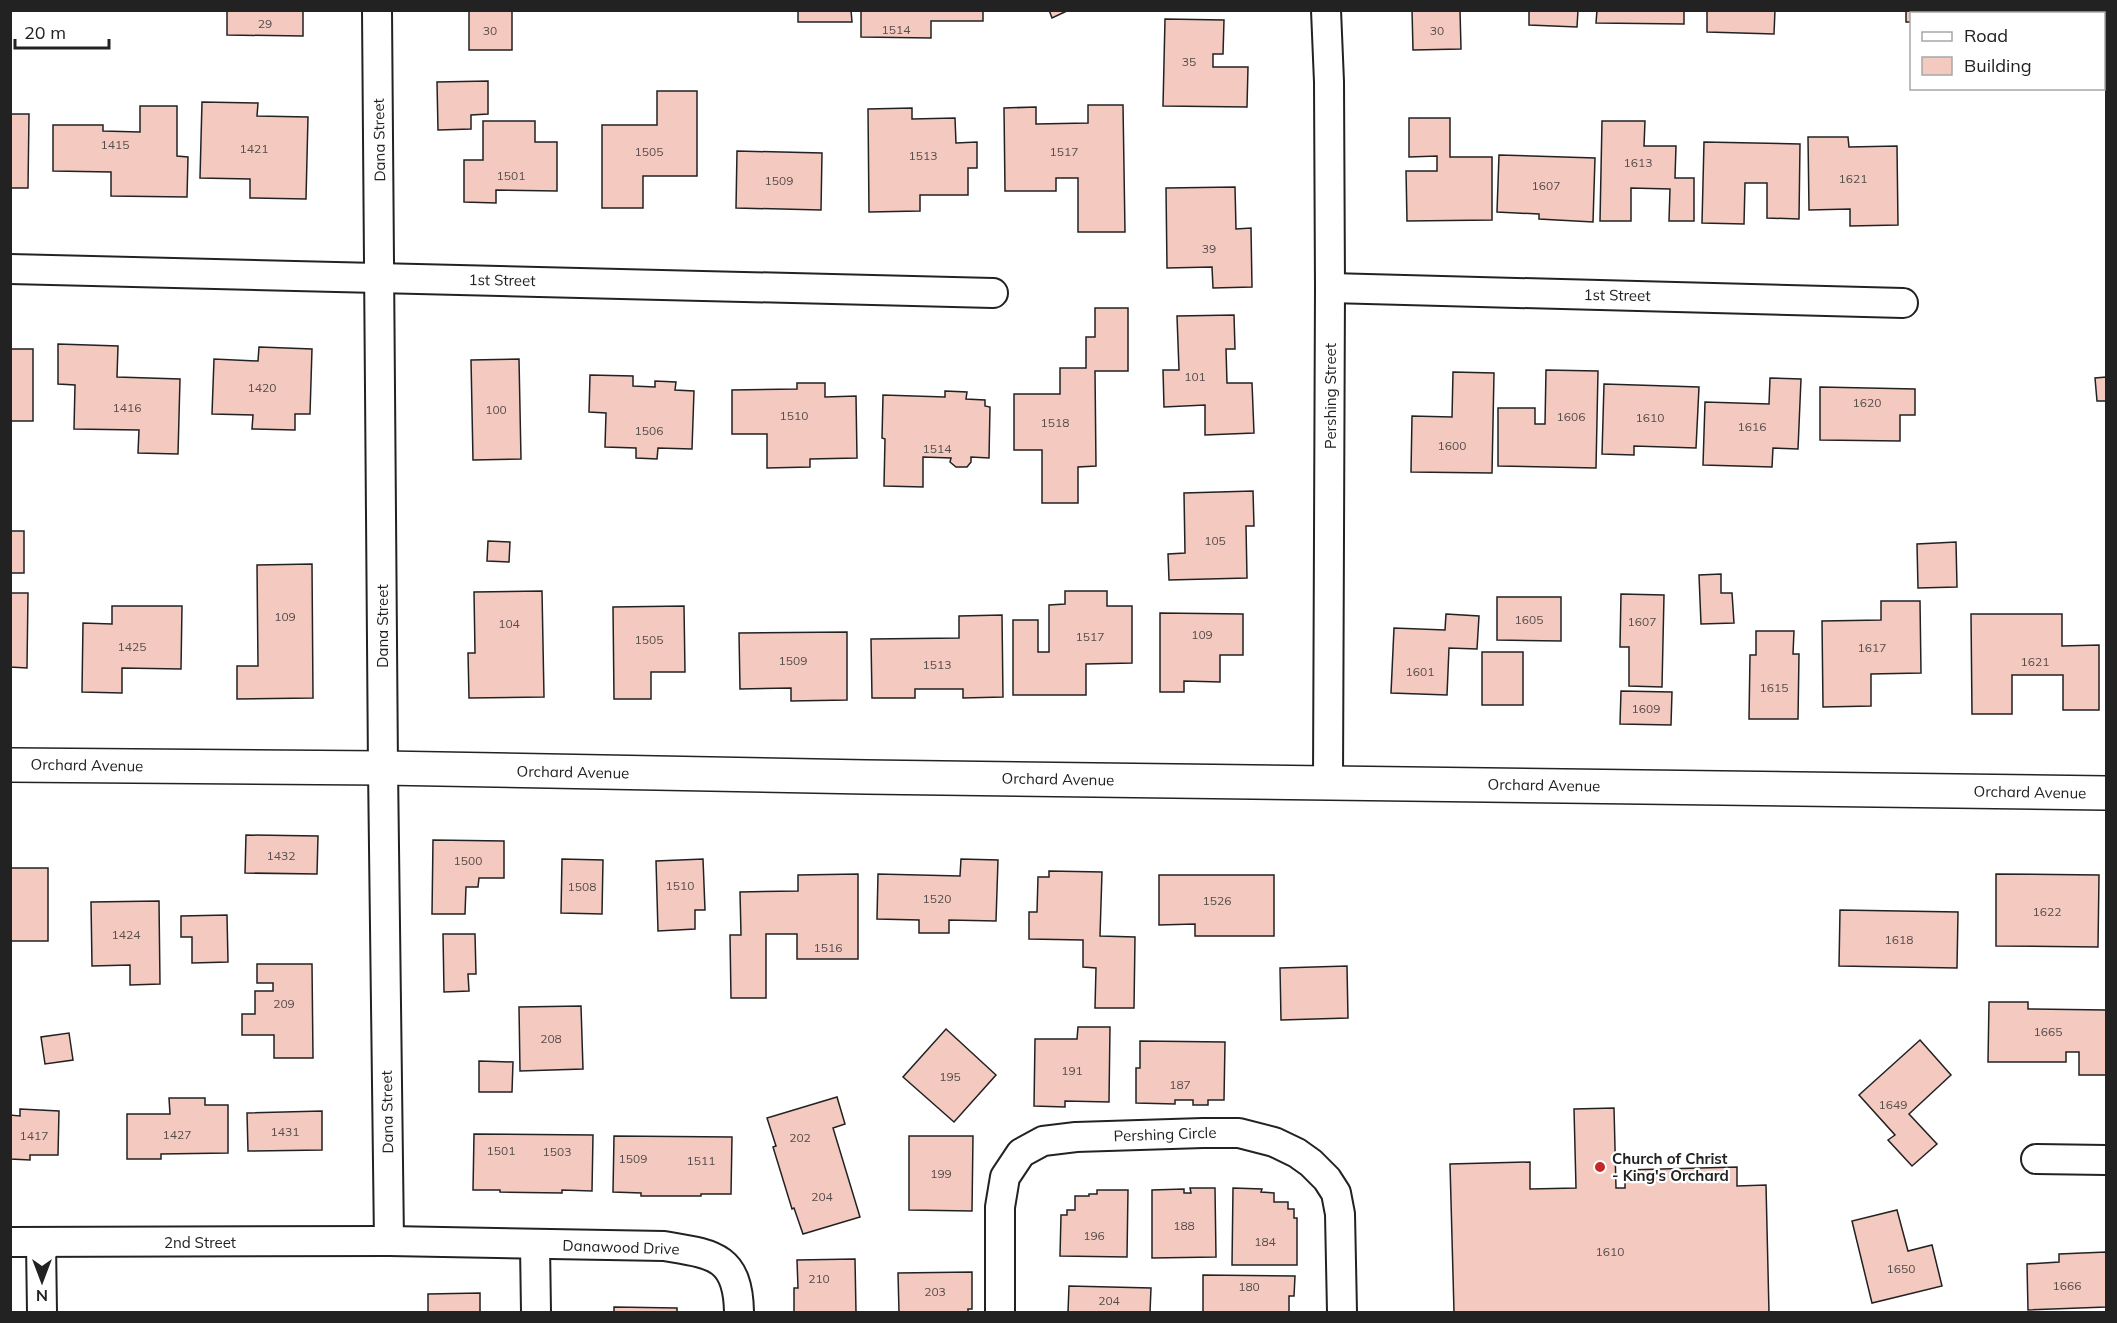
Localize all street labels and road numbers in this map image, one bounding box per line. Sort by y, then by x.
street label: Dana Street [369,98,389,182]
street label: 1st Street [468,270,536,290]
street label: 1st Street [1583,285,1651,305]
street label: Pershing Street [1321,343,1340,449]
street label: Dana Street [373,584,392,668]
street label: Orchard Avenue [31,755,143,775]
street label: Orchard Avenue [517,762,629,782]
street label: Orchard Avenue [1002,769,1114,789]
street label: Orchard Avenue [1488,775,1600,795]
street label: Orchard Avenue [1974,782,2086,802]
street label: Dana Street [377,1070,397,1154]
street label: Pershing Circle [1113,1123,1217,1145]
street label: 2nd Street [164,1233,236,1252]
street label: Danawood Drive [562,1235,680,1259]

